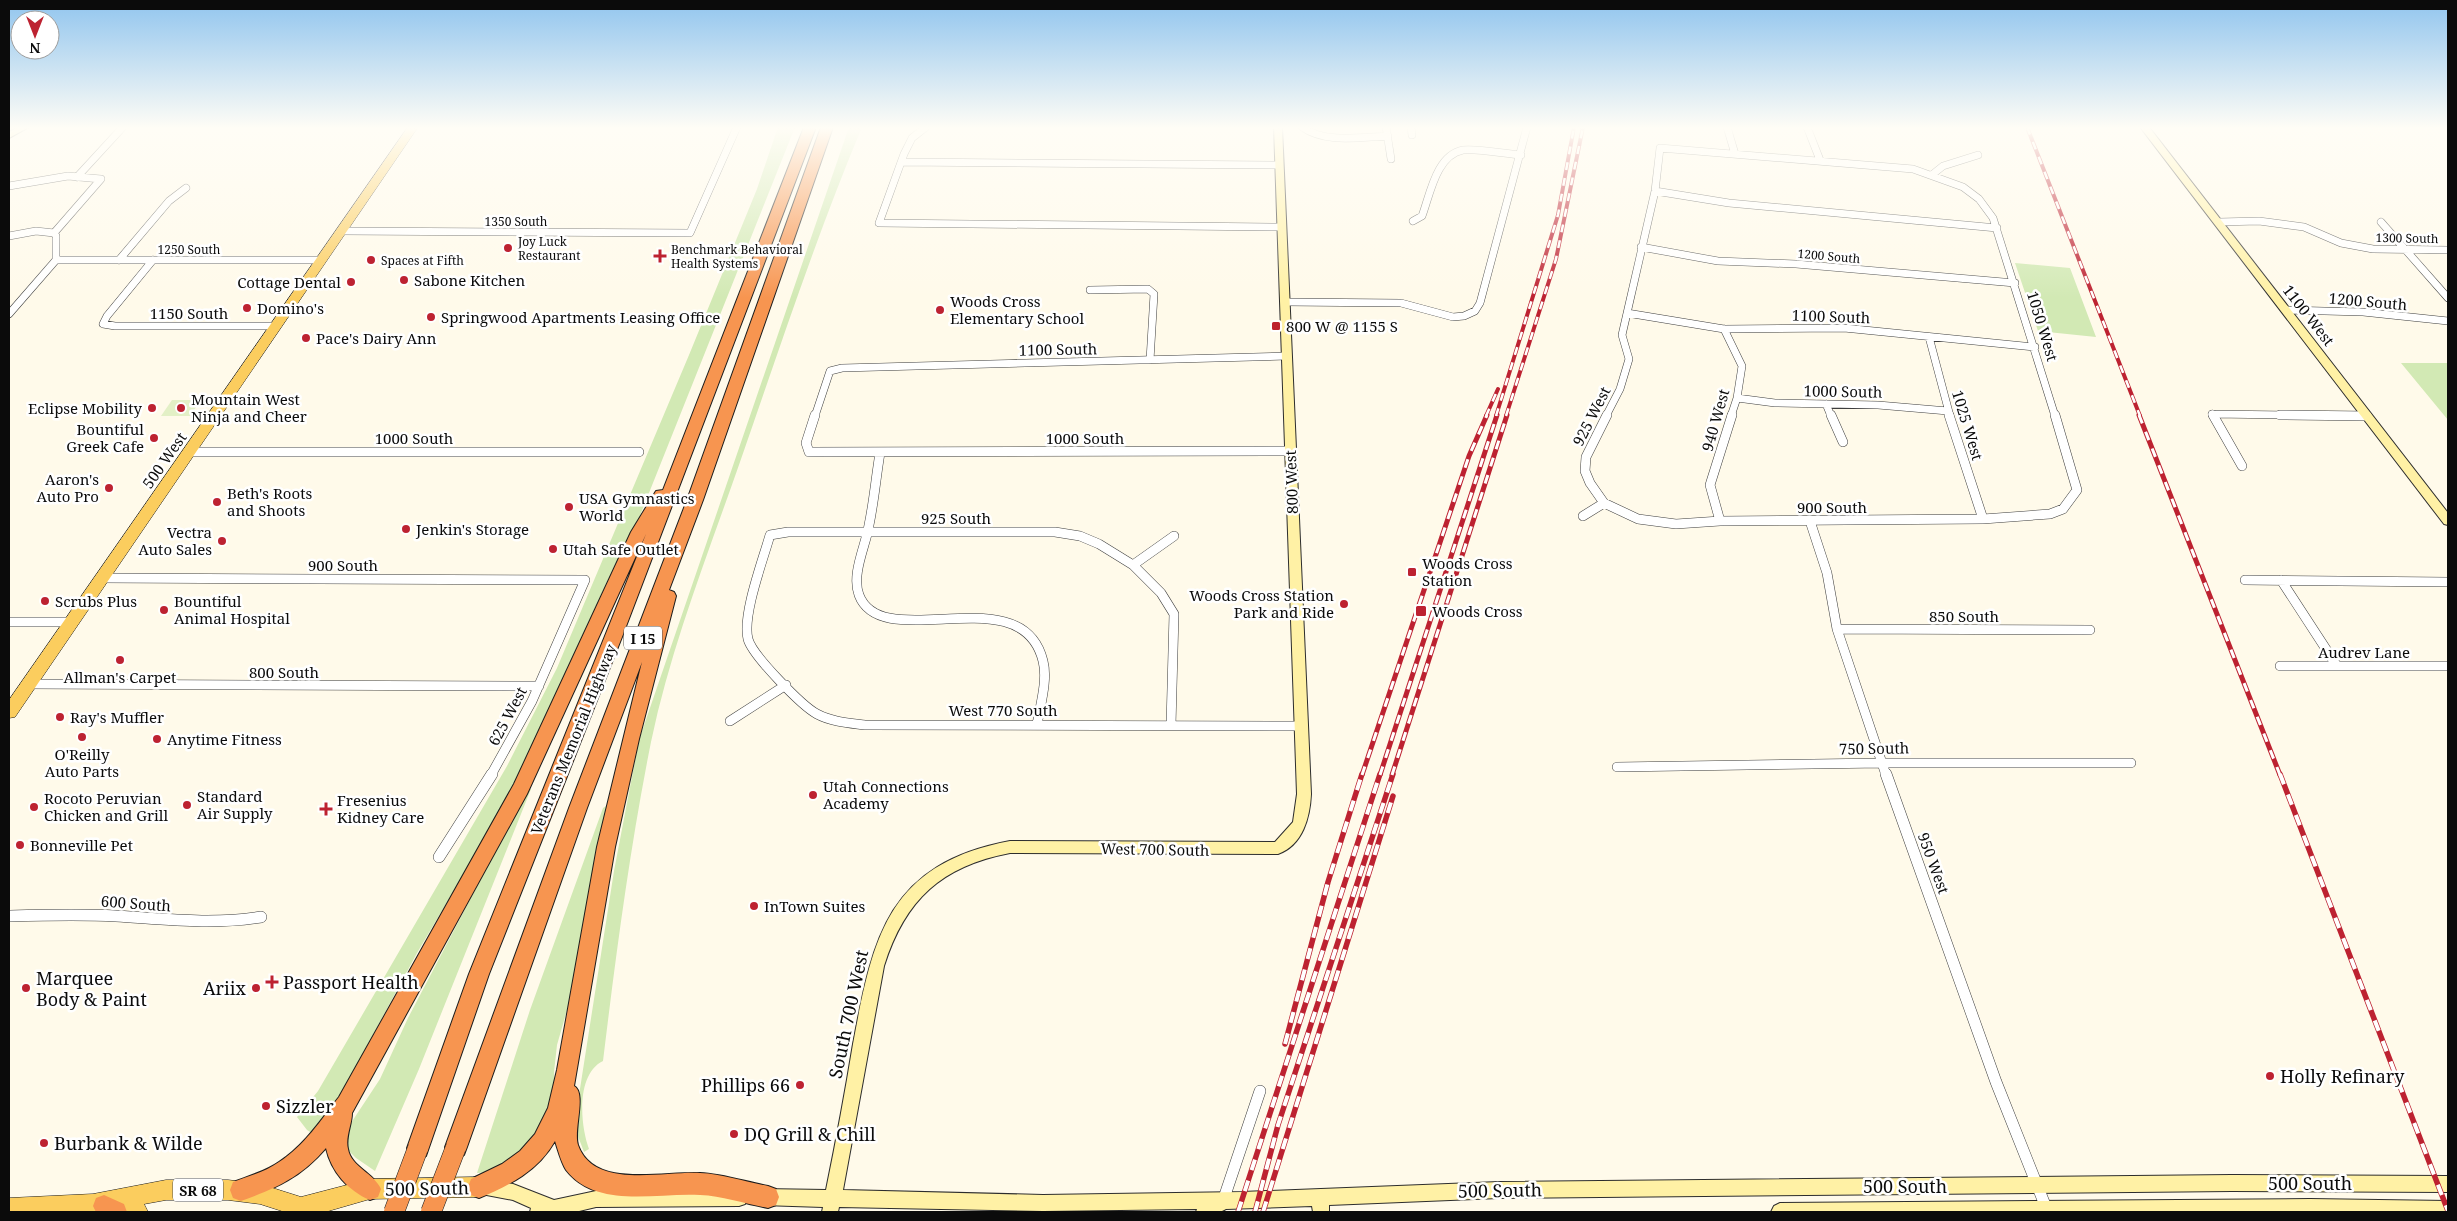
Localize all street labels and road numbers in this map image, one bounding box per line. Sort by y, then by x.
street label: 1350 South [485,213,548,230]
street label: 1300 South [2375,229,2439,247]
street label: 1250 South [158,241,221,258]
street label: 1200 South [1797,245,1861,267]
street label: 1100 West [2279,280,2339,350]
street label: 1050 West [2023,288,2063,364]
street label: 1200 South [2328,288,2408,314]
street label: 1150 South [150,303,229,323]
street label: 1100 South [1791,305,1871,327]
street label: 1100 South [1019,338,1098,360]
street label: 1000 South [1804,380,1883,402]
street label: 925 West [1568,383,1614,449]
street label: 940 West [1697,387,1733,453]
street label: 1025 West [1948,387,1988,463]
street label: 500 West [137,428,191,492]
street label: 1000 South [375,428,454,448]
street label: 1000 South [1046,428,1125,448]
street label: 800 West [1280,450,1302,514]
street label: 900 South [1797,497,1868,517]
street label: 925 South [921,508,992,528]
street label: 900 South [308,555,379,575]
street label: 850 South [1929,606,2000,626]
road number: I 15 [624,626,662,650]
street label: Veterans Memorial Highway [526,640,621,837]
street label: Audrev Lane [2318,642,2410,662]
street label: 800 South [249,662,320,682]
street label: 625 West [483,683,531,749]
street label: West 770 South [949,700,1058,720]
street label: 750 South [1839,737,1910,759]
street label: 950 West [1914,830,1954,896]
street label: West 700 South [1100,838,1210,860]
street label: 600 South [100,891,172,915]
street label: South 700 West [823,948,873,1080]
street label: 500 South [2268,1171,2352,1195]
street label: 500 South [1863,1174,1947,1198]
street label: 500 South [385,1175,469,1201]
street label: 500 South [1458,1177,1542,1203]
road number: SR 68 [173,1178,223,1202]

